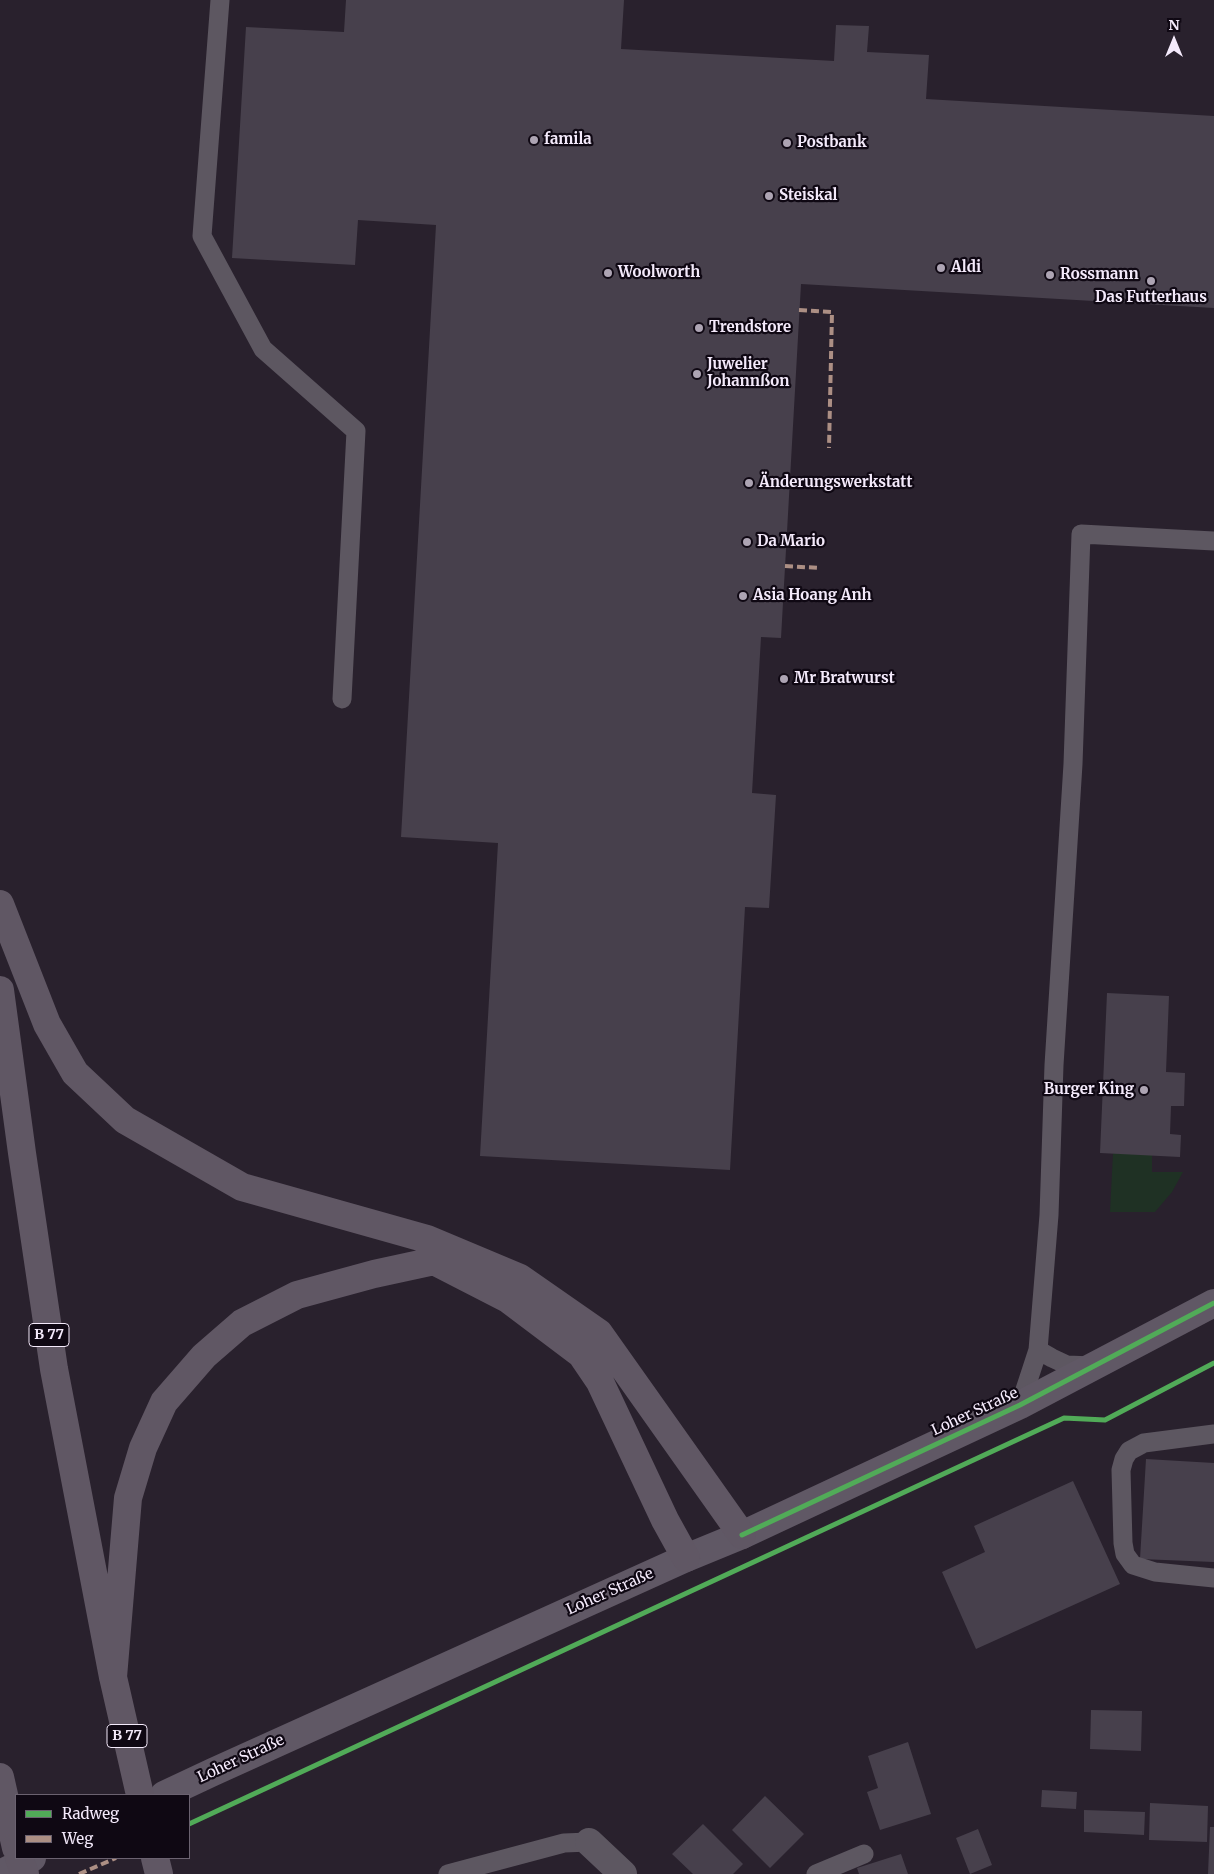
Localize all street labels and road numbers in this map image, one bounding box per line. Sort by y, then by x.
road number: B 77 [29,1324,69,1346]
street label: Loher Straße [929,1384,1021,1440]
street label: Loher Straße [564,1565,656,1619]
road number: B 77 [107,1724,147,1748]
street label: Loher Straße [195,1731,287,1787]

